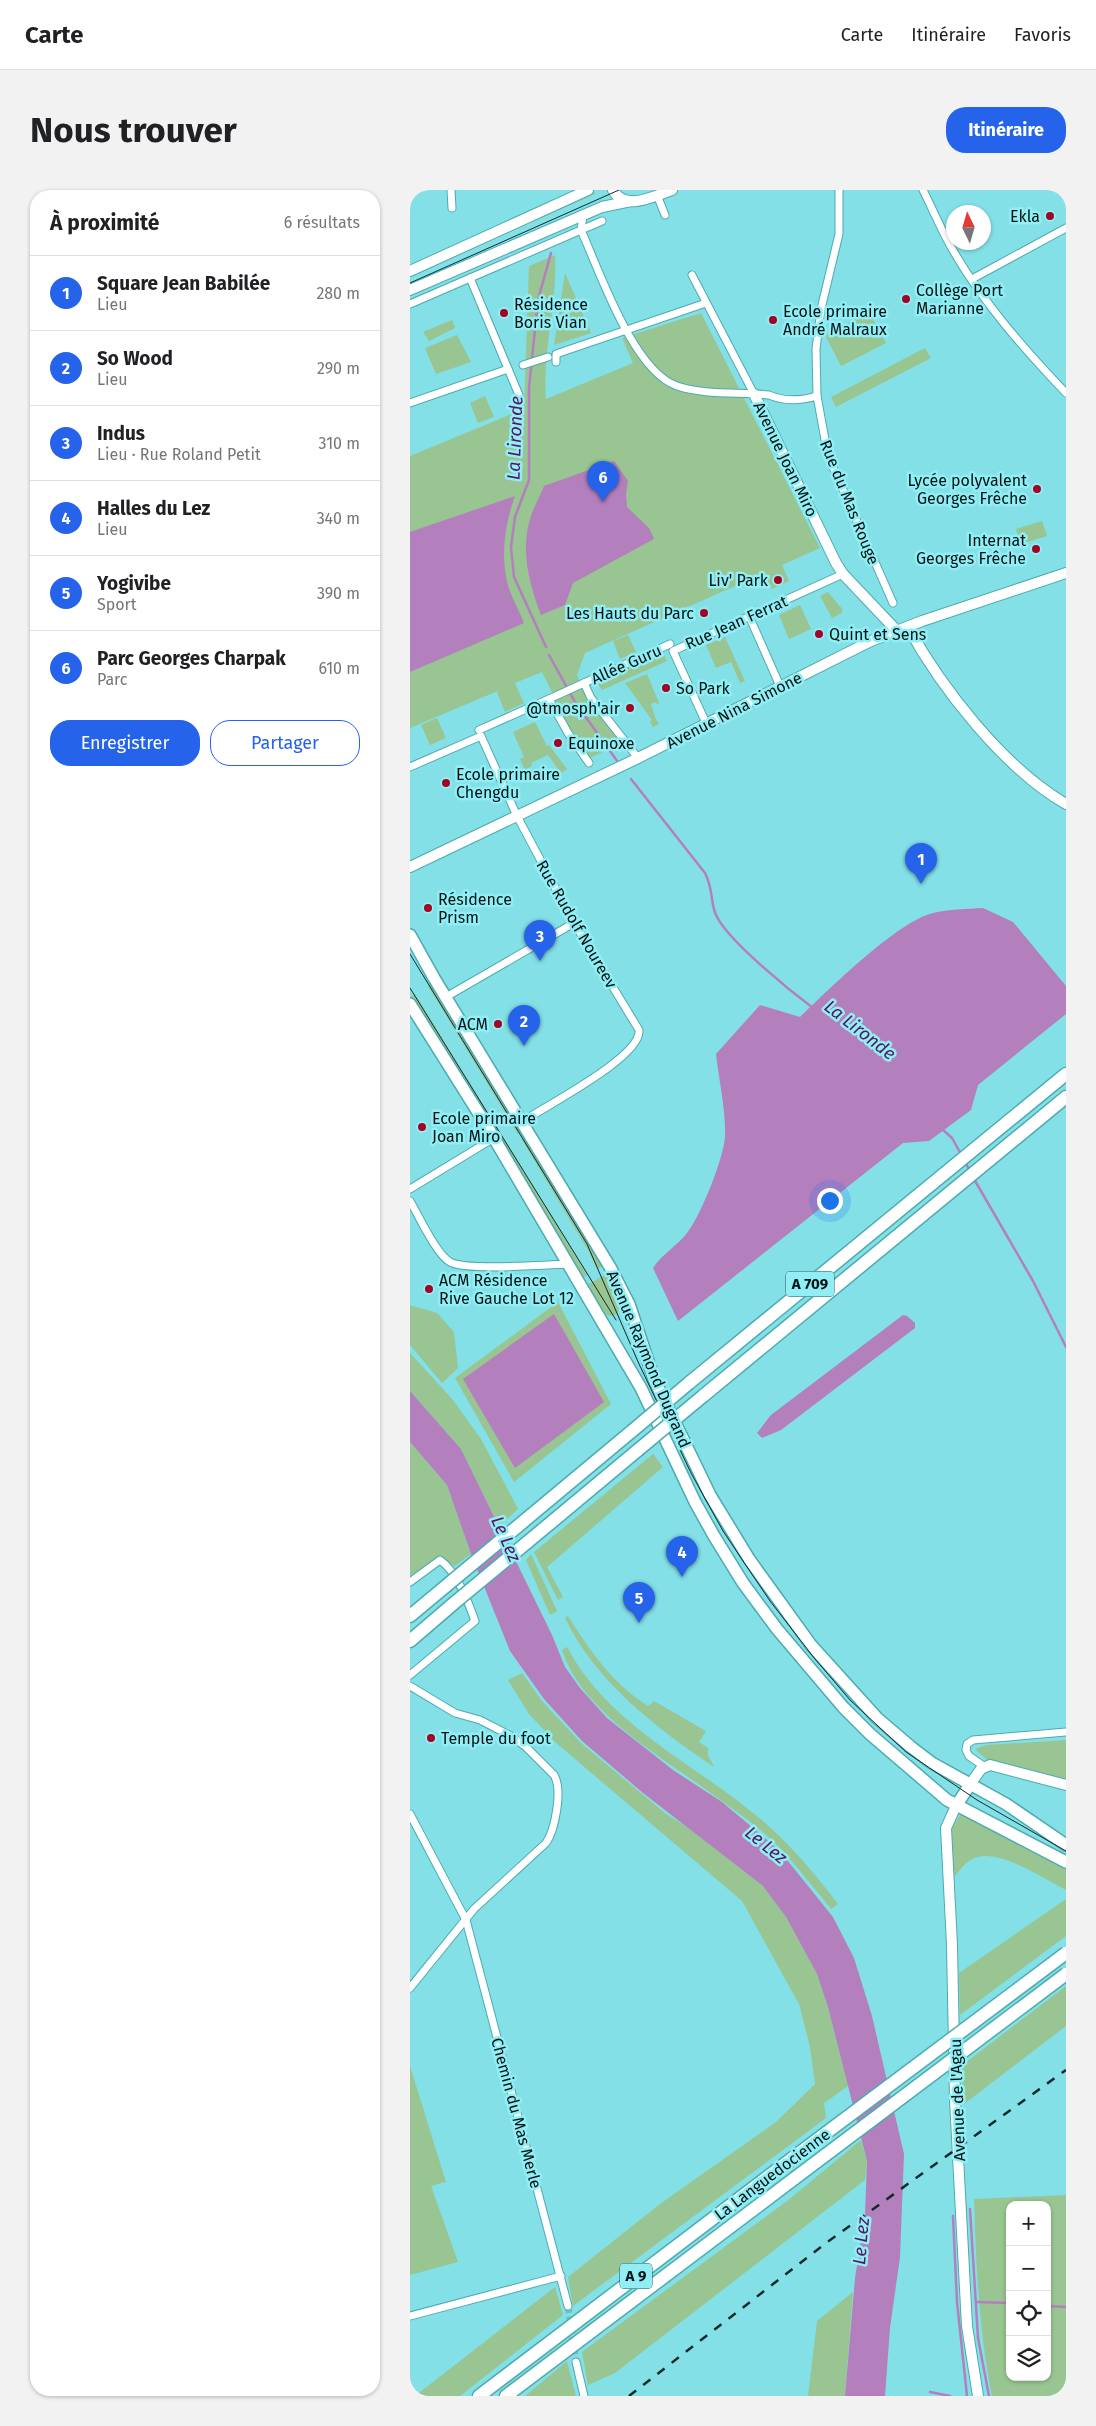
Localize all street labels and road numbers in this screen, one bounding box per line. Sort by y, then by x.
street label: Avenue Joan Miro [749,399,822,520]
street label: Rue du Mas Rouge [816,437,883,567]
street label: Rue Jean Ferrat [682,591,791,654]
street label: Allée Guru [588,641,664,688]
street label: Avenue Nina Simone [663,668,805,753]
street label: Rue Rudolf Noureev [532,857,621,992]
street label: Avenue Raymond Dugrand [603,1268,695,1451]
road number: A 709 [786,1272,834,1296]
street label: Chemin du Mas Merle [487,2036,546,2191]
street label: Avenue de l'Agau [946,2038,969,2162]
street label: La Languedocienne [711,2125,834,2224]
road number: A 9 [620,2264,652,2288]

